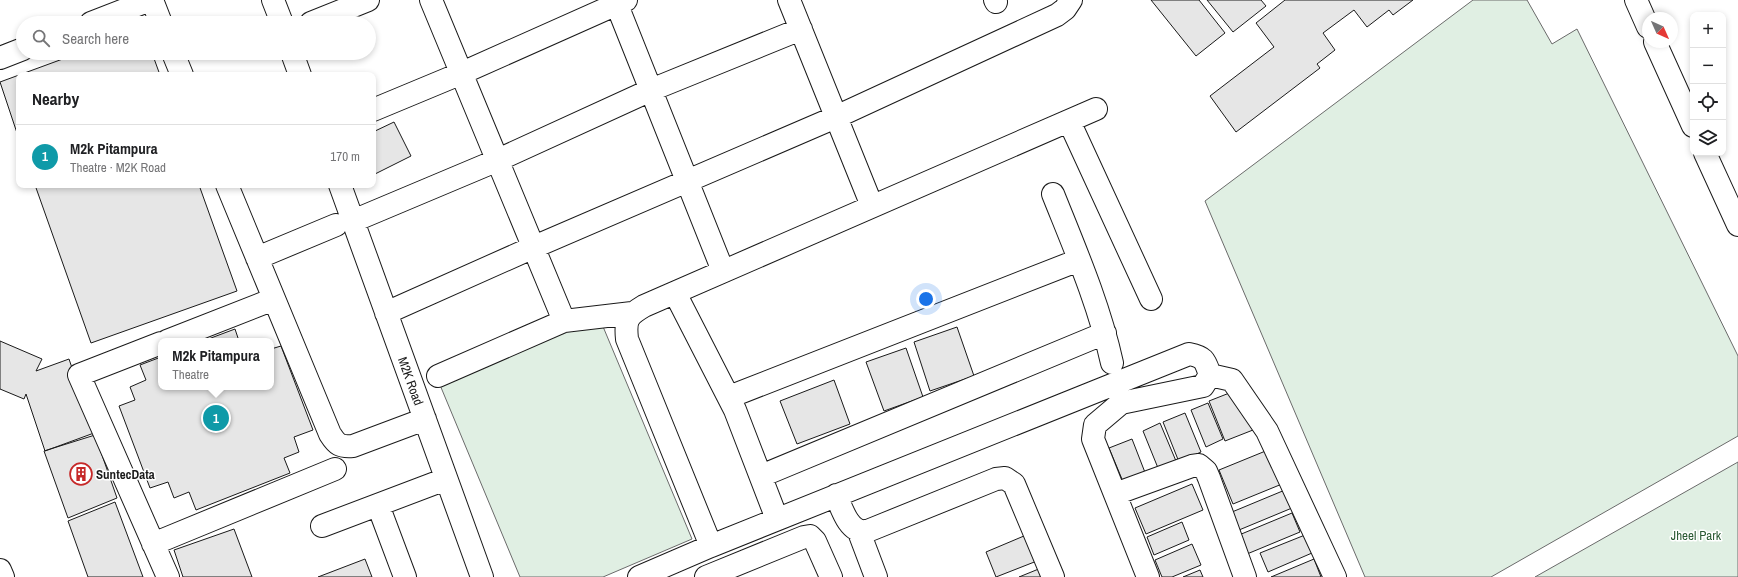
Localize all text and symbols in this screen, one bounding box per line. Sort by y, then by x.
north arrow [1642,12,1678,48]
map controls [1690,12,1726,156]
button: + [1690,12,1726,48]
search box [16,16,376,60]
icon: search [30,27,52,49]
text: Search here [62,28,129,49]
button: − [1690,48,1726,84]
button: locate [1690,84,1726,120]
text: Nearby [32,87,79,110]
button: layers [1690,120,1726,156]
text: M2k Pitampura [70,138,158,159]
text: 1 [42,148,48,165]
text: 170 m [330,148,360,165]
text: Theatre · M2K Road [70,159,166,176]
your location [916,289,936,309]
popup [158,338,274,390]
text: M2k Pitampura [172,345,260,366]
street label: M2K Road [394,355,427,408]
text: Theatre [172,366,209,383]
pin: 1 [203,403,229,433]
building icon: SuntecData [68,461,94,487]
place label: SuntecData [96,466,155,483]
park label: Jheel Park [1671,527,1722,544]

